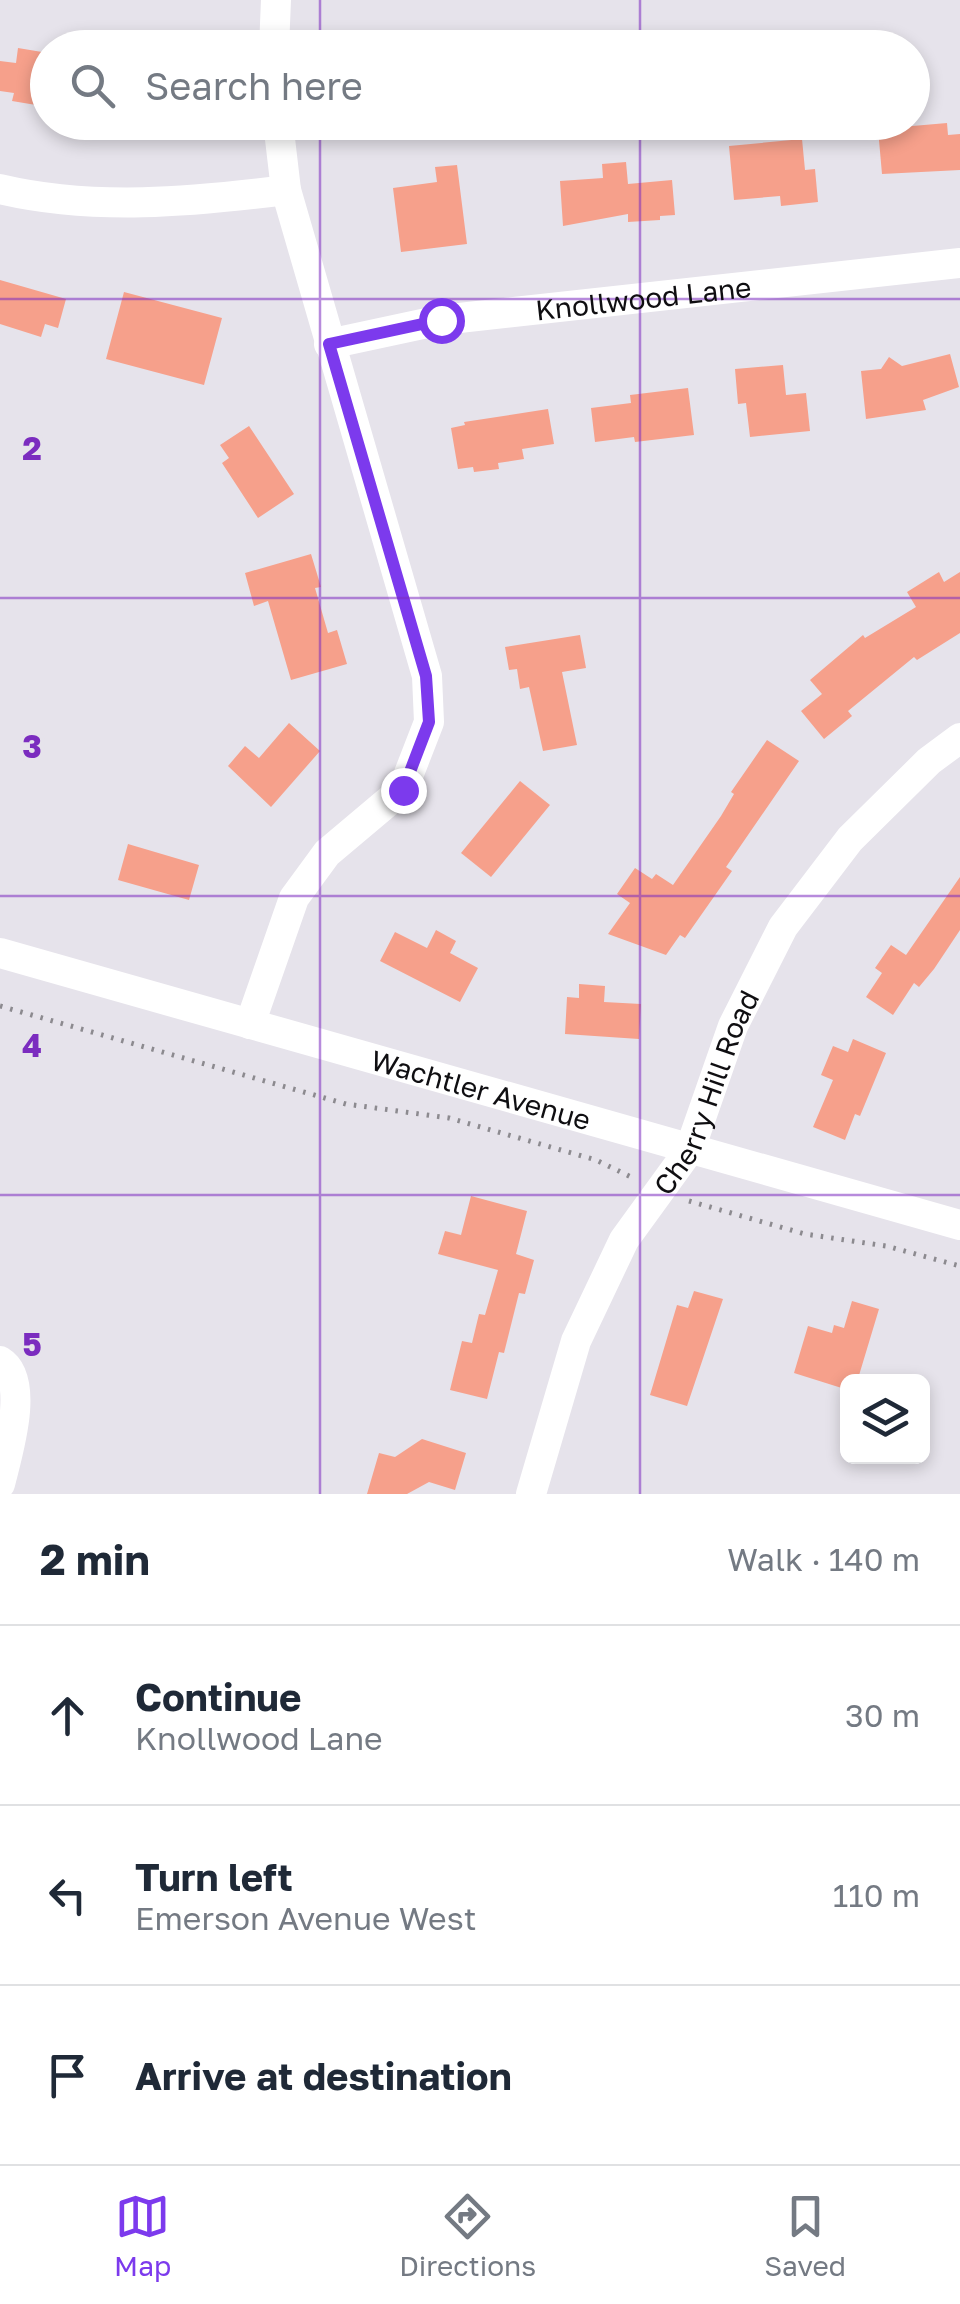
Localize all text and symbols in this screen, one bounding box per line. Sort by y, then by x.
search box [30,30,930,140]
icon: search [65,58,120,113]
text: Search here [145,63,363,108]
street label: Knollwood Lane [534,270,753,326]
route start [419,298,465,344]
text: 2 [22,429,42,467]
text: 3 [22,727,42,765]
route end [381,768,427,814]
street label: Cherry Hill Road [646,985,765,1201]
text: 4 [22,1026,42,1064]
street label: Wachtler Avenue [367,1043,595,1136]
text: 5 [22,1325,42,1363]
map controls [840,1374,930,1464]
button: layers [840,1374,930,1464]
text: 2 min [40,1534,150,1584]
text: Walk · 140 m [727,1540,920,1578]
text: Continue [135,1674,301,1719]
icon: ahead [40,1688,95,1743]
text: 30 m [845,1696,920,1734]
text: Knollwood Lane [135,1719,383,1757]
text: Turn left [135,1854,293,1899]
icon: left [40,1868,95,1923]
text: 110 m [833,1876,920,1914]
text: Emerson Avenue West [135,1899,476,1937]
icon: arrive [40,2048,95,2103]
text: Arrive at destination [135,2053,512,2098]
tab: Map [114,2189,171,2282]
tab: Directions [399,2189,536,2282]
tab: Saved [764,2189,846,2282]

